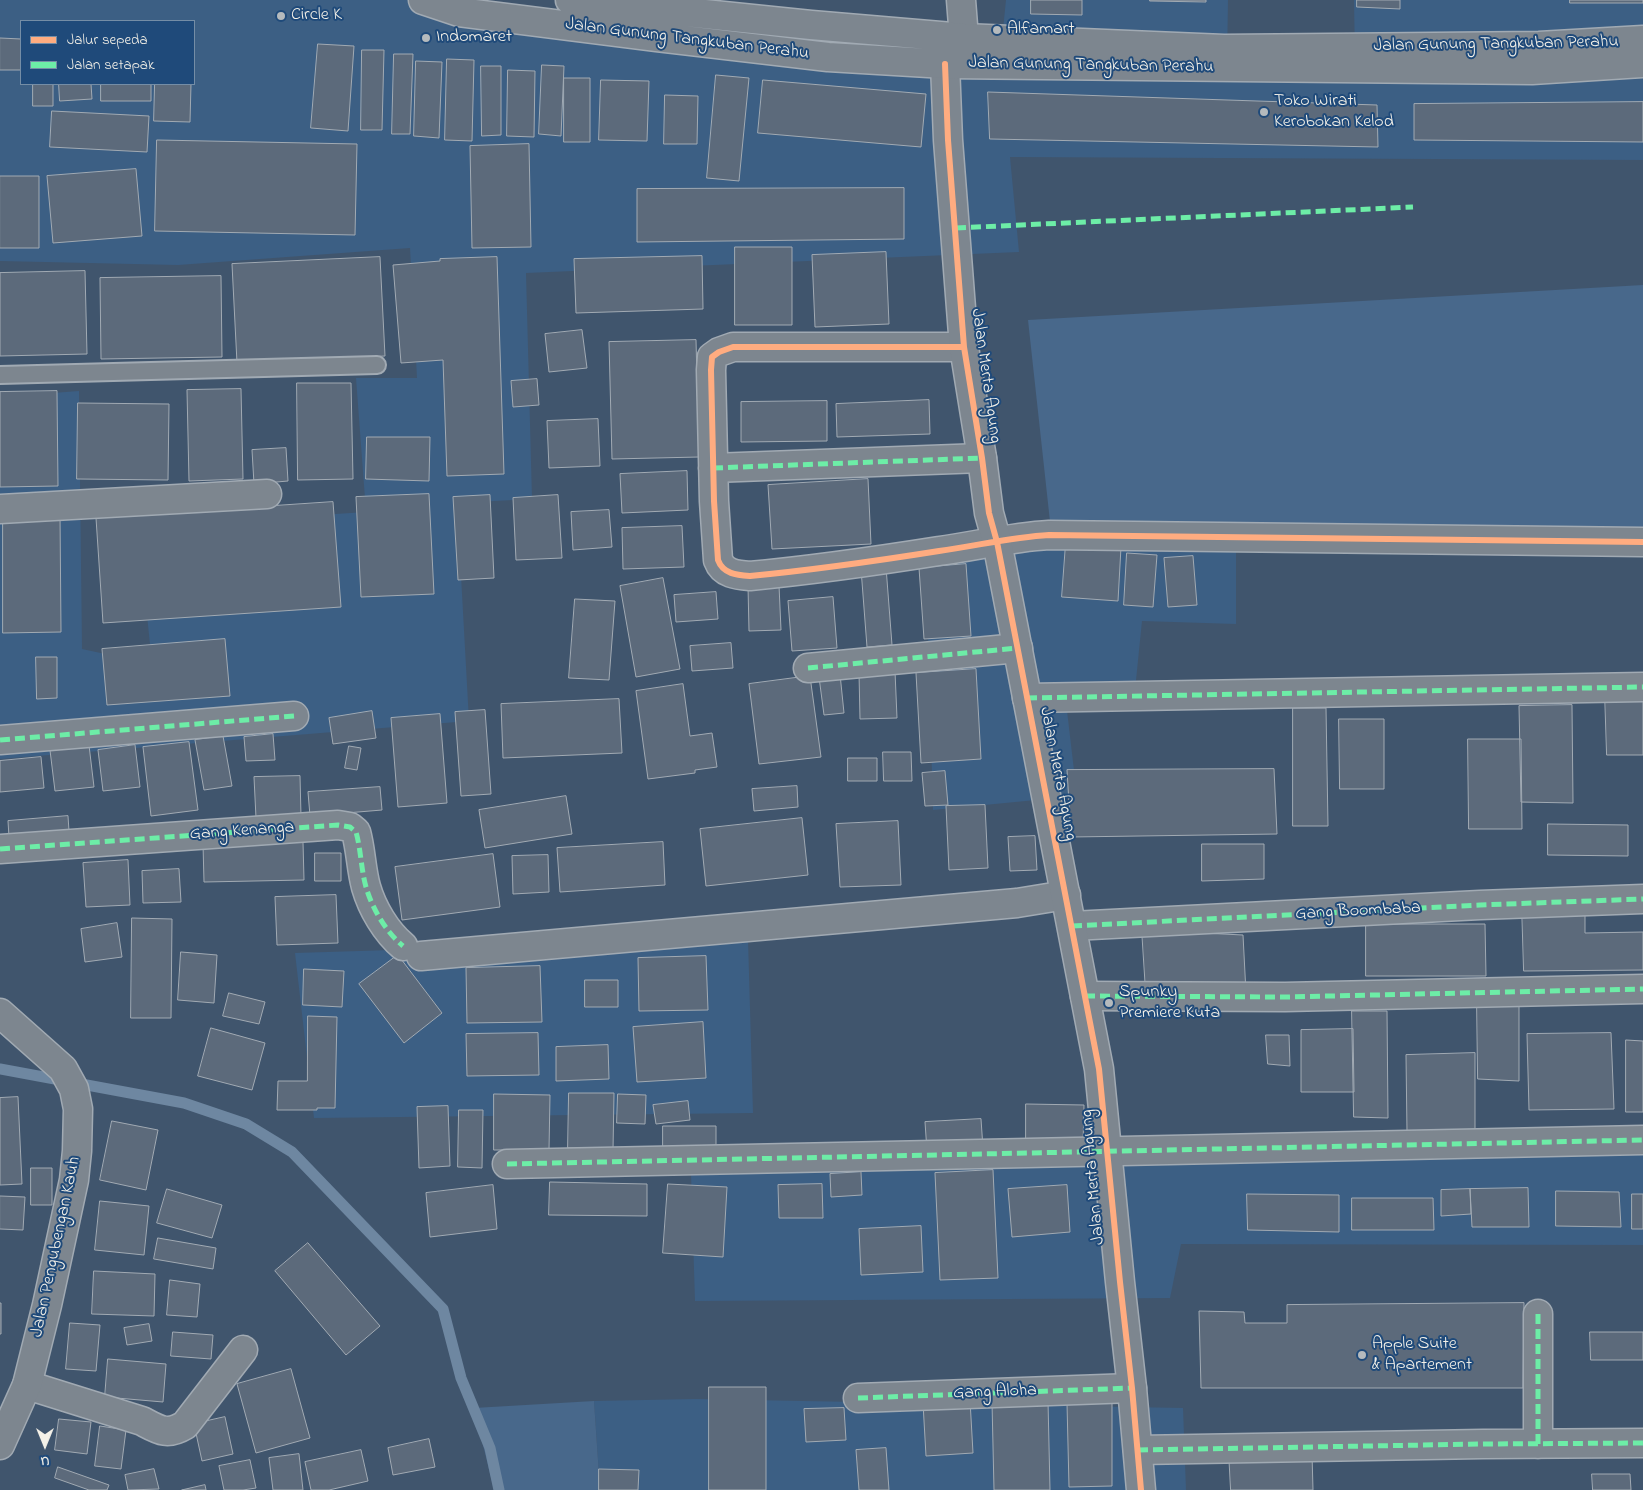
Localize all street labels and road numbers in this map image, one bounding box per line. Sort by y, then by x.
street label: Jalan Gunung Tangkuban Perahu [564,14,810,66]
street label: Jalan Gunung Tangkuban Perahu [1373,32,1619,58]
street label: Jalan Gunung Tangkuban Perahu [968,53,1214,79]
street label: Jalan Merta Agung [965,307,1005,445]
street label: Jalan Merta Agung [1033,705,1081,843]
street label: Gang Kenanga [189,818,295,846]
street label: Gang Boombaba [1295,898,1421,926]
street label: Jalan Merta Agung [1077,1108,1111,1246]
street label: Jalan Pengubengan Kauh [27,1155,87,1339]
street label: Gang Aloha [953,1381,1037,1405]

